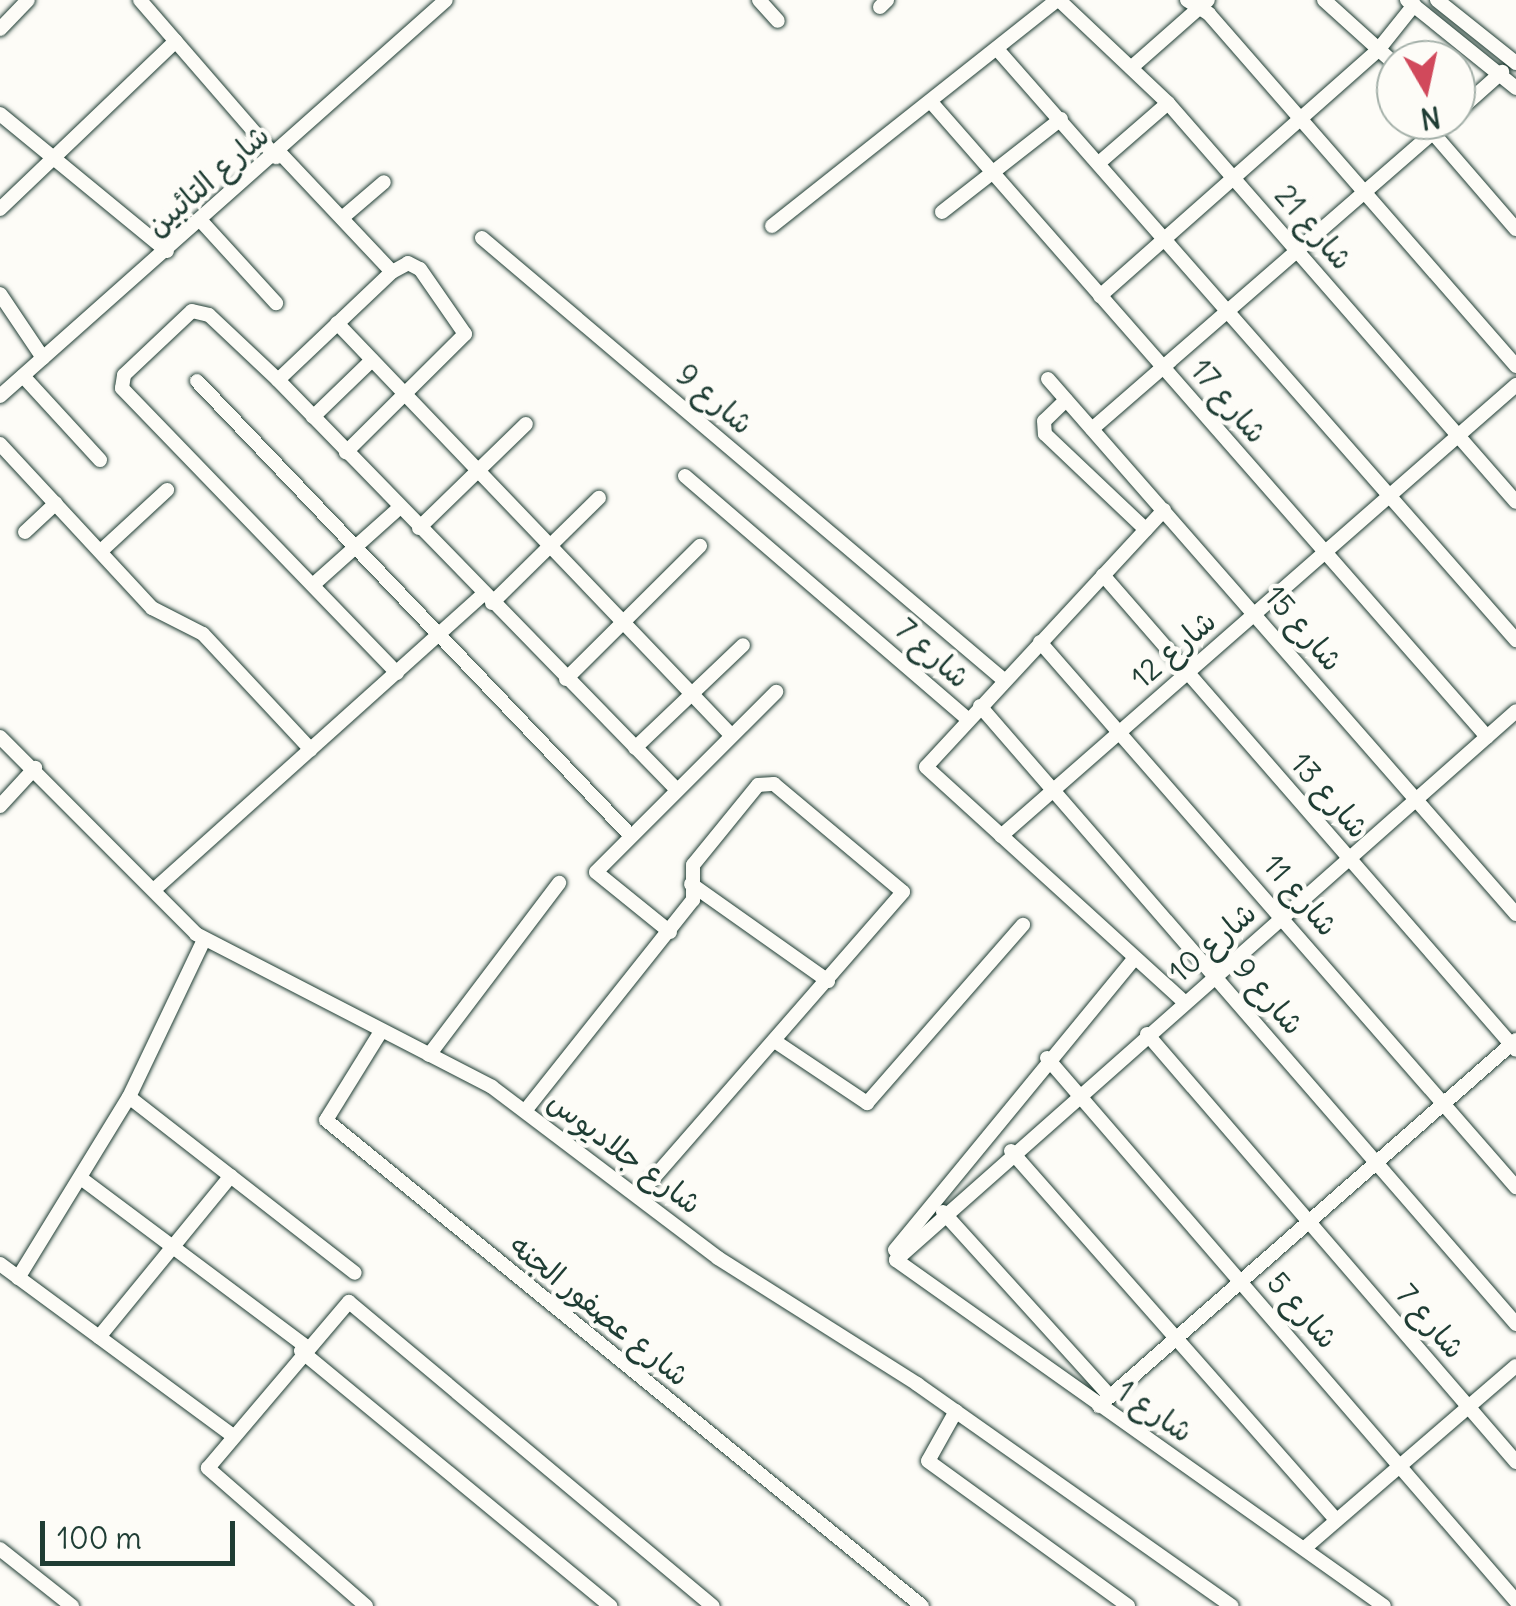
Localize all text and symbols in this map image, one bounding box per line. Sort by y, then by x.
north arrow [1376,40,1476,140]
text: N [1418,98,1443,137]
street label: شارع التائبين [138,117,276,243]
street label: شارع 21 [1267,177,1361,277]
street label: شارع 17 [1183,352,1275,450]
street label: شارع 9 [669,357,761,441]
street label: شارع 15 [1257,578,1351,678]
street label: شارع 12 [1123,602,1223,696]
street label: شارع 7 [888,611,978,695]
street label: شارع 13 [1283,745,1377,845]
street label: شارع 11 [1256,847,1346,943]
street label: شارع 10 [1161,894,1263,990]
street label: شارع 9 [1226,950,1312,1042]
street label: شارع جلاديوس [541,1083,709,1221]
street label: شارع عصفور الجنه [503,1227,697,1393]
street label: شارع 5 [1260,1264,1346,1356]
street label: شارع 7 [1389,1276,1473,1366]
street label: شارع 1 [1110,1373,1200,1449]
scale bar [45,1501,240,1563]
text: 100 m [57,1519,142,1557]

